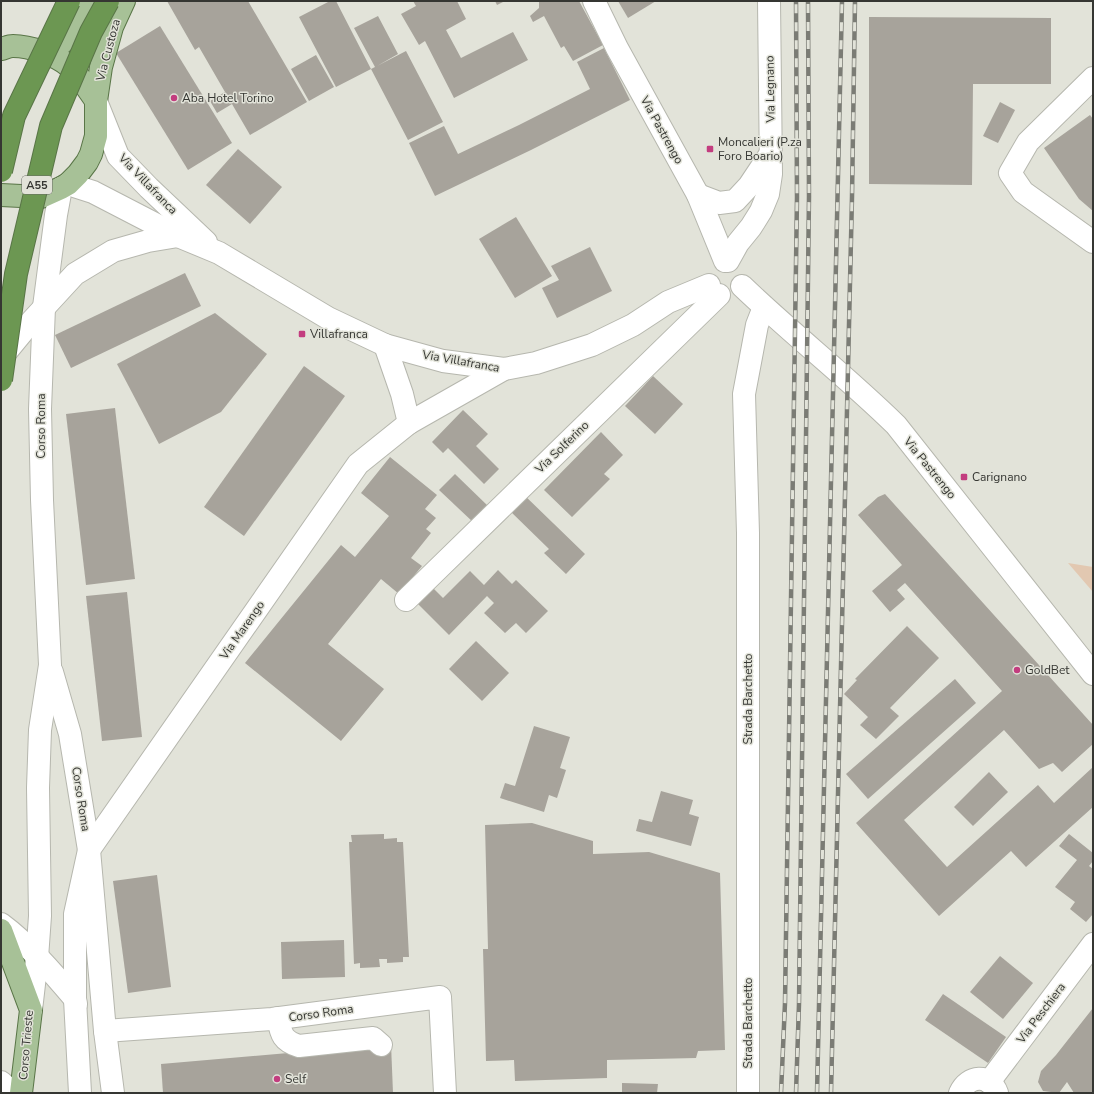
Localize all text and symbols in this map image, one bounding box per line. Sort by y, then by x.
street label: Via Custoza [92,17,124,84]
street label: Via Legnano [761,55,779,124]
place label: Aba Hotel Torino [182,90,274,106]
street label: Via Pastrengo [636,92,687,167]
marker: Aba Hotel Torino [169,93,179,103]
place label: Moncalieri (P.za Foro Boario) [718,134,802,164]
marker: Moncalieri (P.za Foro Boario) [705,144,715,154]
street label: Via Villafranca [114,150,181,218]
road number: A55 [22,176,52,194]
place label: Villafranca [309,326,368,342]
marker: Villafranca [297,329,307,339]
street label: Via Villafranca [420,346,501,376]
street label: Corso Roma [33,393,49,459]
street label: Via Solferino [531,417,593,477]
street label: Via Pastrengo [899,433,960,503]
place label: Carignano [972,469,1027,485]
marker: Carignano [959,472,969,482]
street label: Via Marengo [215,597,268,663]
street label: Strada Barchetto [740,653,756,744]
place label: GoldBet [1025,662,1070,678]
marker: GoldBet [1012,665,1022,675]
street label: Corso Roma [68,766,94,832]
street label: Strada Barchetto [740,977,756,1068]
street label: Via Peschiera [1012,979,1069,1047]
street label: Corso Roma [288,1001,354,1025]
street label: Corso Trieste [15,1009,37,1081]
place label: Self [285,1071,307,1087]
marker: Self [272,1074,282,1084]

